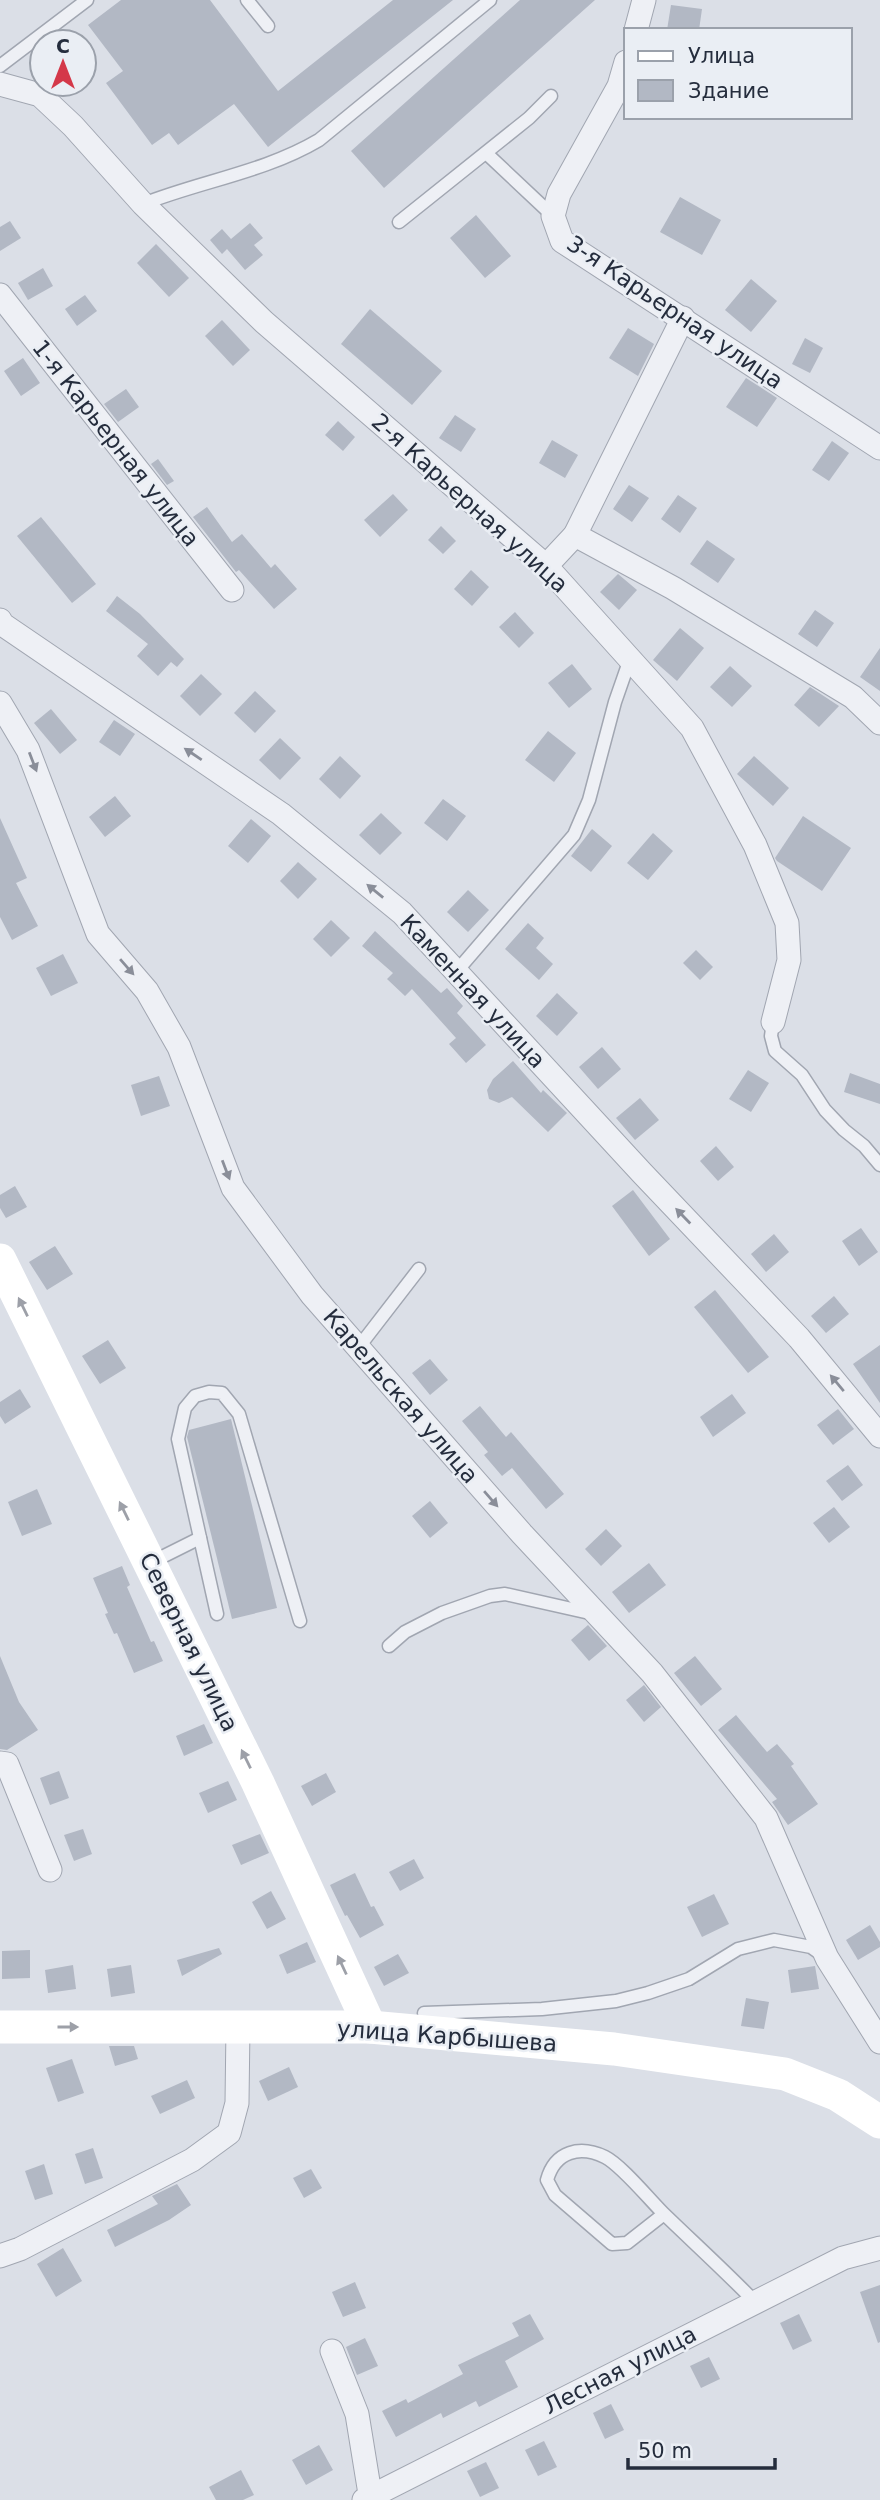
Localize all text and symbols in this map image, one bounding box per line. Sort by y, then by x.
north arrow [28,28,98,98]
legend [624,28,852,119]
text: С [56,35,70,57]
text: Улица [688,44,755,68]
text: Здание [688,79,769,103]
street label: 3-я Карьерная улица [562,230,788,394]
street label: 1-я Карьерная улица [27,335,205,551]
street label: 2-я Карьерная улица [367,408,573,598]
one-way arrow [184,747,202,761]
one-way arrow [28,752,39,773]
one-way arrow [366,884,383,899]
street label: Каменная улица [395,909,551,1073]
one-way arrow [119,959,134,976]
one-way arrow [221,1160,232,1181]
one-way arrow [675,1208,691,1225]
one-way arrow [18,1297,29,1317]
street label: Карельская улица [318,1304,484,1488]
one-way arrow [829,1375,844,1393]
one-way arrow [483,1490,499,1508]
one-way arrow [118,1501,130,1521]
street label: Северная улица [134,1548,244,1736]
one-way arrow [241,1749,252,1769]
one-way arrow [336,1955,348,1975]
street label: улица Карбышева [336,2015,558,2057]
one-way arrow [57,2021,79,2033]
street label: Лесная улица [540,2320,700,2420]
scale bar [628,2426,775,2470]
text: 50 m [638,2439,692,2463]

